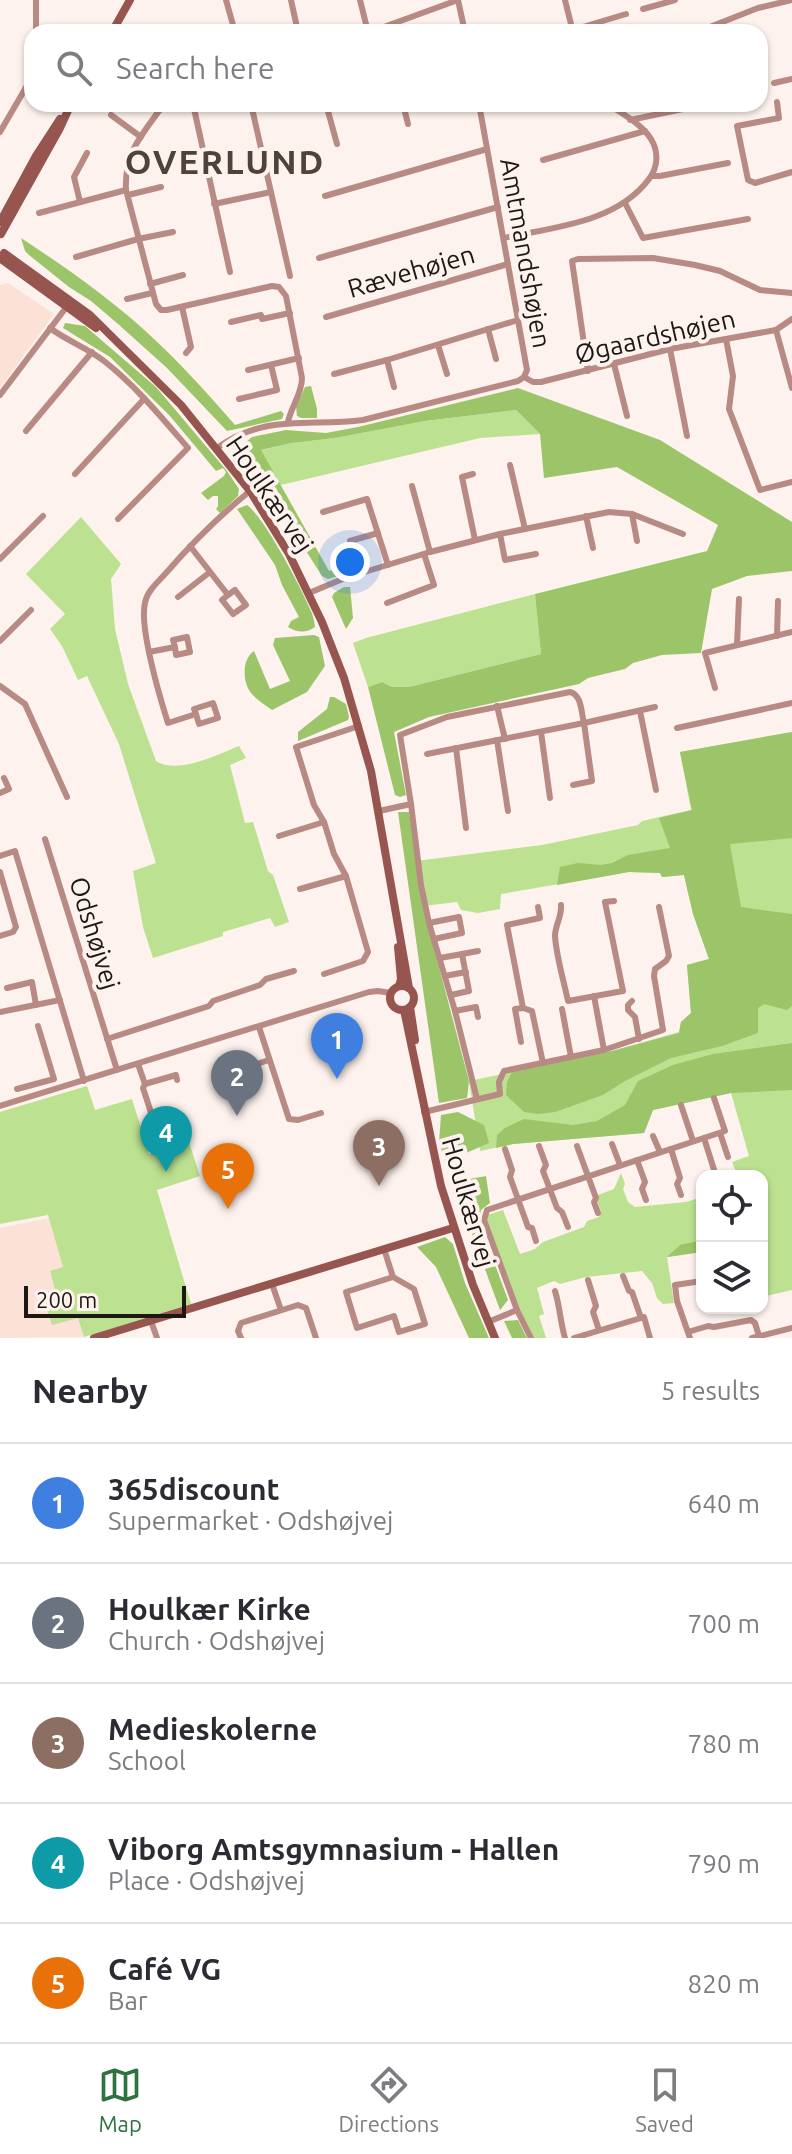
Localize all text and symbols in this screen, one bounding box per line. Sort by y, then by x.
search box [24,24,768,112]
icon: search [52,46,96,90]
text: Search here [116,51,275,85]
district label: OVERLUND [125,142,325,180]
street label: Amtmandshøjen [495,156,557,350]
street label: Rævehøjen [344,239,478,303]
street label: Øgaardshøjen [572,303,738,369]
street label: Houlkærvej [220,430,320,558]
your location [330,542,370,582]
street label: Odshøjvej [64,873,126,993]
pin: 1 [311,1013,363,1079]
pin: 2 [211,1050,263,1116]
pin: 4 [140,1106,192,1172]
pin: 3 [353,1120,405,1186]
street label: Houlkærvej [437,1134,501,1270]
pin: 5 [202,1143,254,1209]
map controls [696,1170,768,1314]
button: locate [696,1170,768,1242]
button: layers [696,1242,768,1314]
scale bar [24,1282,186,1318]
text: 200 m [36,1287,97,1312]
text: Nearby [32,1371,147,1409]
text: 5 results [661,1376,760,1405]
text: 365discount [108,1472,279,1506]
text: 1 [51,1489,65,1518]
text: 640 m [688,1489,760,1518]
text: Supermarket · Odshøjvej [108,1506,393,1535]
text: Houlkær Kirke [108,1592,311,1626]
text: 2 [51,1609,65,1638]
text: 700 m [688,1609,760,1638]
text: Church · Odshøjvej [108,1626,325,1655]
text: Medieskolerne [108,1712,317,1746]
text: 3 [51,1729,65,1758]
text: 780 m [688,1729,760,1758]
text: School [108,1746,186,1775]
text: Viborg Amtsgymnasium - Hallen [108,1832,559,1866]
text: 4 [51,1849,65,1878]
text: 790 m [688,1849,760,1878]
text: Place · Odshøjvej [108,1866,305,1895]
text: Café VG [108,1952,221,1986]
text: 5 [51,1969,65,1998]
text: 820 m [688,1969,760,1998]
text: Bar [108,1986,148,2015]
tab: Map [98,2063,142,2136]
tab: Directions [338,2063,439,2136]
tab: Saved [635,2063,694,2136]

